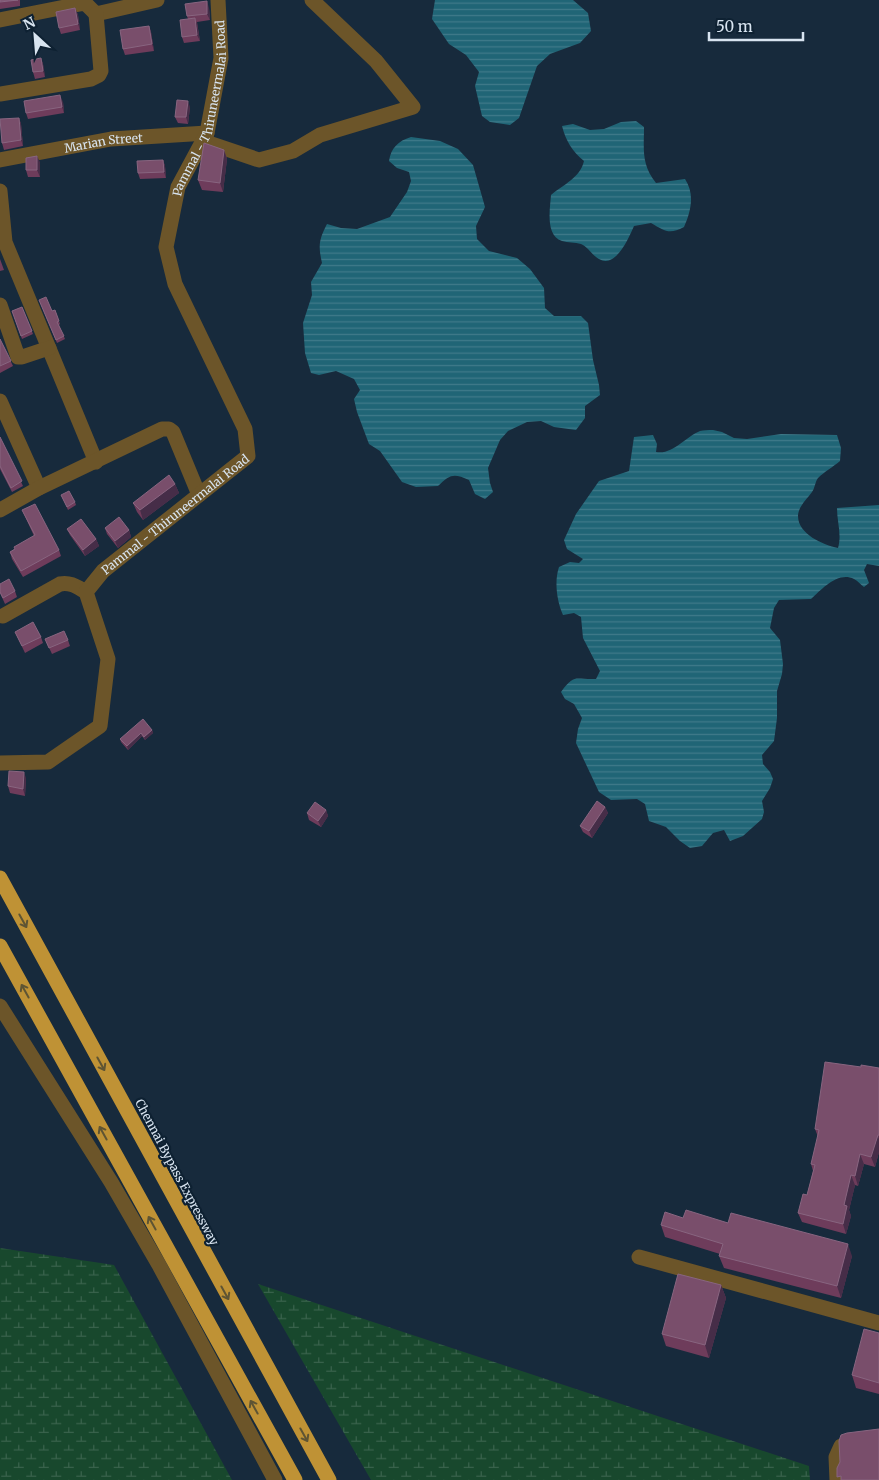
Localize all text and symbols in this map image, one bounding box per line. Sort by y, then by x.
north arrow [10,10,60,60]
scale bar [709,10,803,42]
text: N [20,13,38,34]
text: 50 m [716,17,753,36]
street label: Pammal - Thiruneermalai Road [169,20,229,197]
street label: Marian Street [63,130,143,155]
street label: Pammal - Thiruneermalai Road [98,451,252,577]
one-way arrow [18,913,28,928]
one-way arrow [20,983,30,998]
one-way arrow [96,1056,106,1071]
street label: Chennai Bypass Expressway [132,1096,222,1248]
one-way arrow [98,1126,108,1141]
one-way arrow [147,1217,157,1231]
one-way arrow [221,1285,231,1300]
one-way arrow [249,1399,259,1414]
one-way arrow [299,1428,309,1443]

